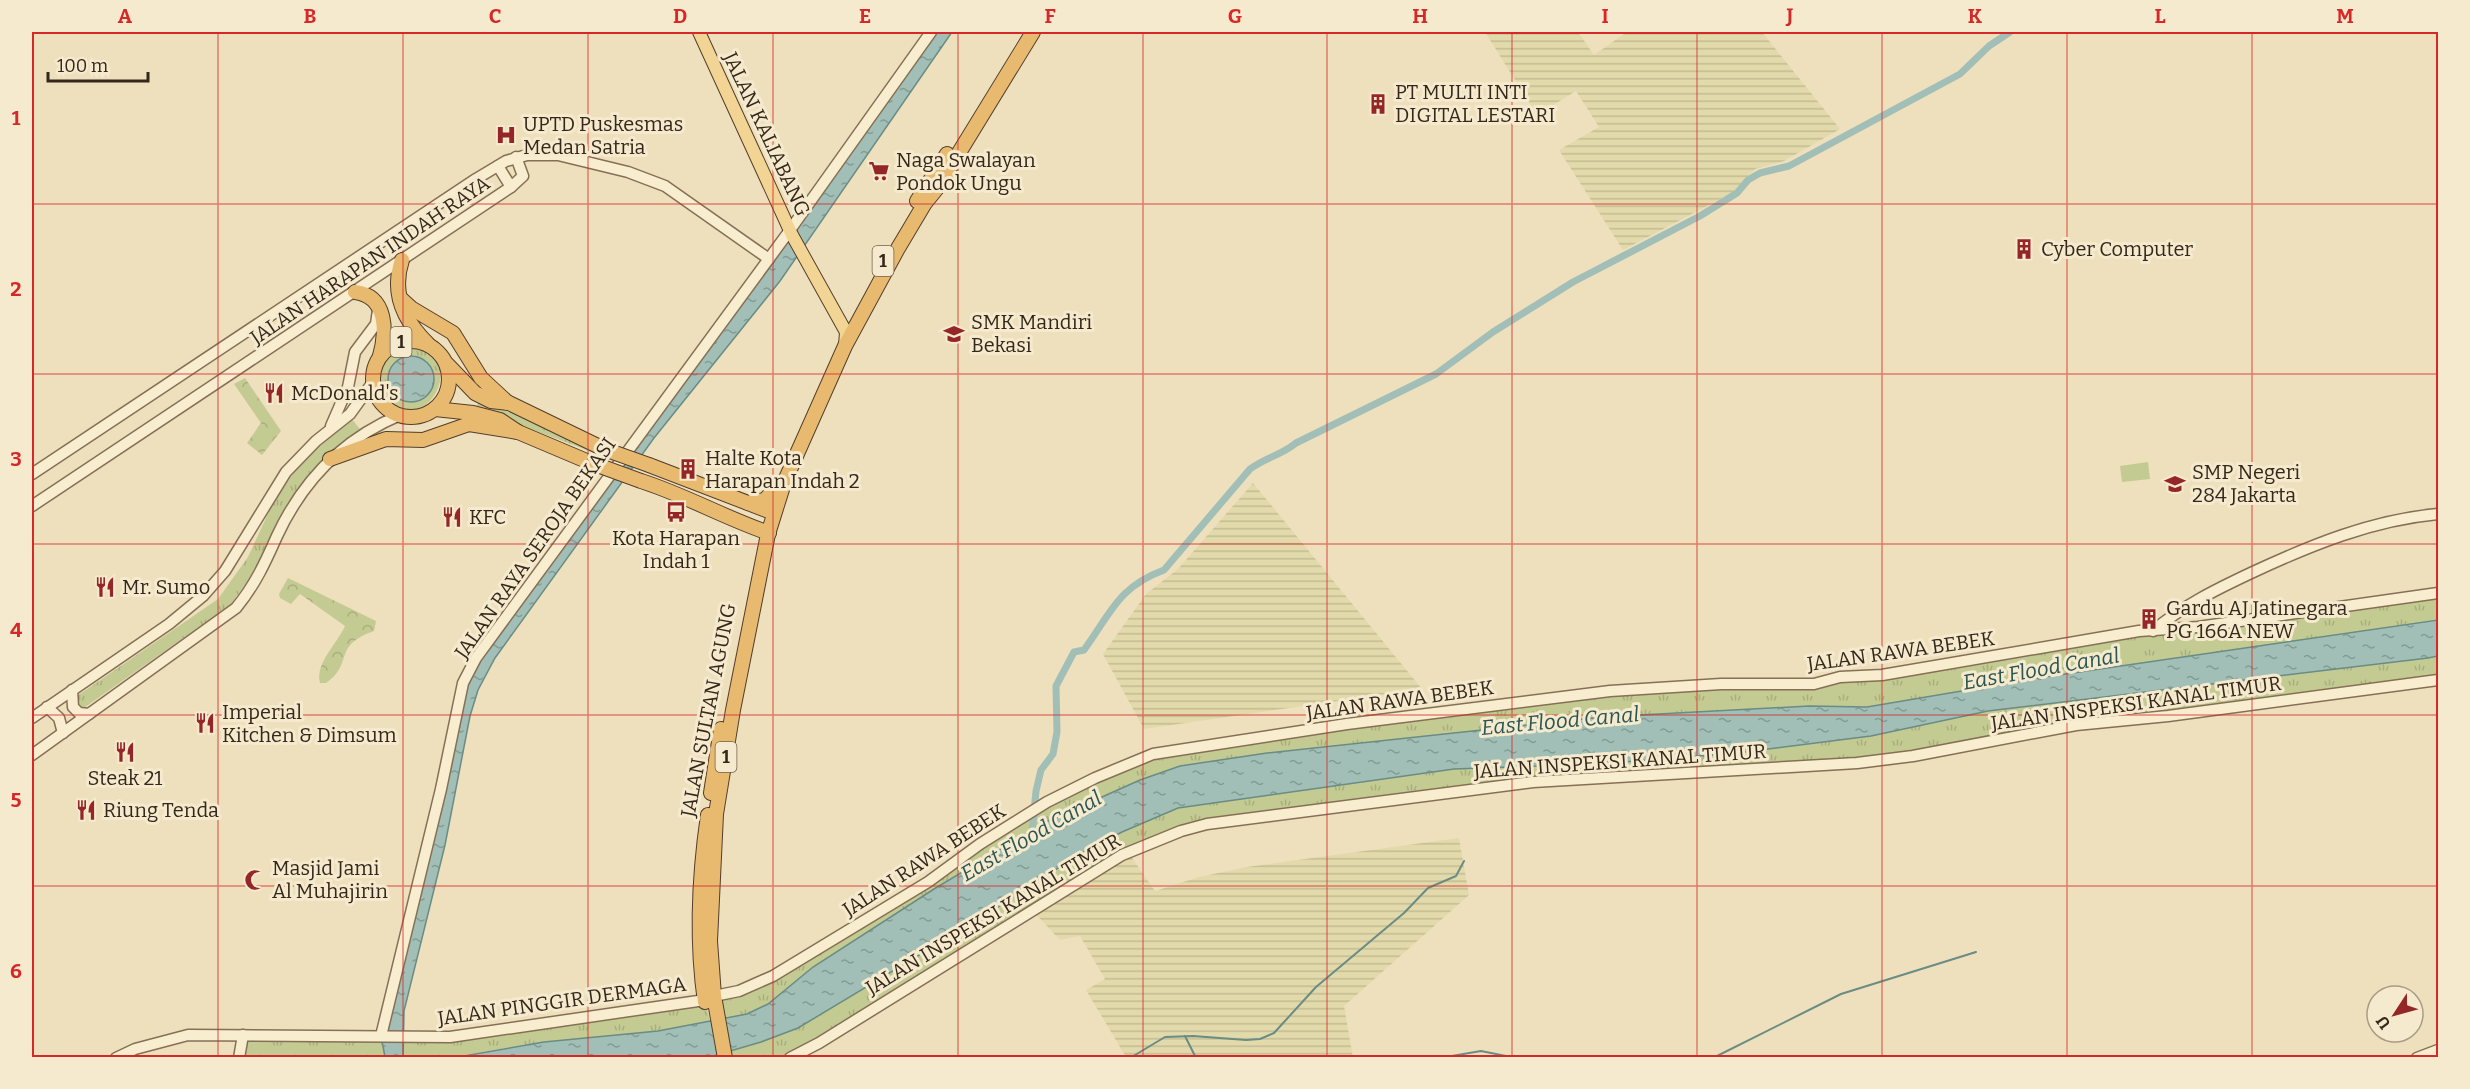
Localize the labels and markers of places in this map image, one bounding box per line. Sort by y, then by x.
place label: PT MULTI INTI DIGITAL LESTARI [1395,80,1555,127]
building icon: PT MULTI INTI DIGITAL LESTARI [1366,92,1390,116]
place label: UPTD Puskesmas Medan Satria [523,112,683,159]
hospital icon: UPTD Puskesmas Medan Satria [494,123,518,147]
place label: Naga Swalayan Pondok Ungu [896,148,1036,195]
supermarket icon: Naga Swalayan Pondok Ungu [867,159,891,183]
building icon: Cyber Computer [2012,237,2036,261]
place label: Cyber Computer [2041,237,2193,261]
place label: SMK Mandiri Bekasi [971,310,1092,357]
school or university icon: SMK Mandiri Bekasi [942,322,966,346]
restaurant icon: McDonald's [262,381,286,405]
place label: McDonald's [291,381,398,405]
place label: Halte Kota Harapan Indah 2 [705,446,860,493]
building icon: Halte Kota Harapan Indah 2 [676,457,700,481]
place label: SMP Negeri 284 Jakarta [2192,460,2300,507]
school or university icon: SMP Negeri 284 Jakarta [2163,472,2187,496]
bus stop icon: Kota Harapan Indah 1 [664,500,688,524]
restaurant icon: KFC [440,505,464,529]
place label: KFC [469,505,506,529]
place label: Kota Harapan Indah 1 [612,526,740,573]
restaurant icon: Mr. Sumo [93,575,117,599]
place label: Mr. Sumo [122,575,210,599]
place label: Gardu AJ Jatinegara PG 166A NEW [2166,596,2348,643]
building icon: Gardu AJ Jatinegara PG 166A NEW [2137,607,2161,631]
place label: Imperial Kitchen & Dimsum [222,700,397,747]
restaurant icon: Imperial Kitchen & Dimsum [193,711,217,735]
restaurant icon: Steak 21 [113,740,137,764]
place label: Steak 21 [88,766,162,790]
restaurant icon: Riung Tenda [74,798,98,822]
place label: Riung Tenda [103,798,219,822]
place label: Masjid Jami Al Muhajirin [272,856,388,904]
mosque icon: Masjid Jami Al Muhajirin [243,868,267,892]

